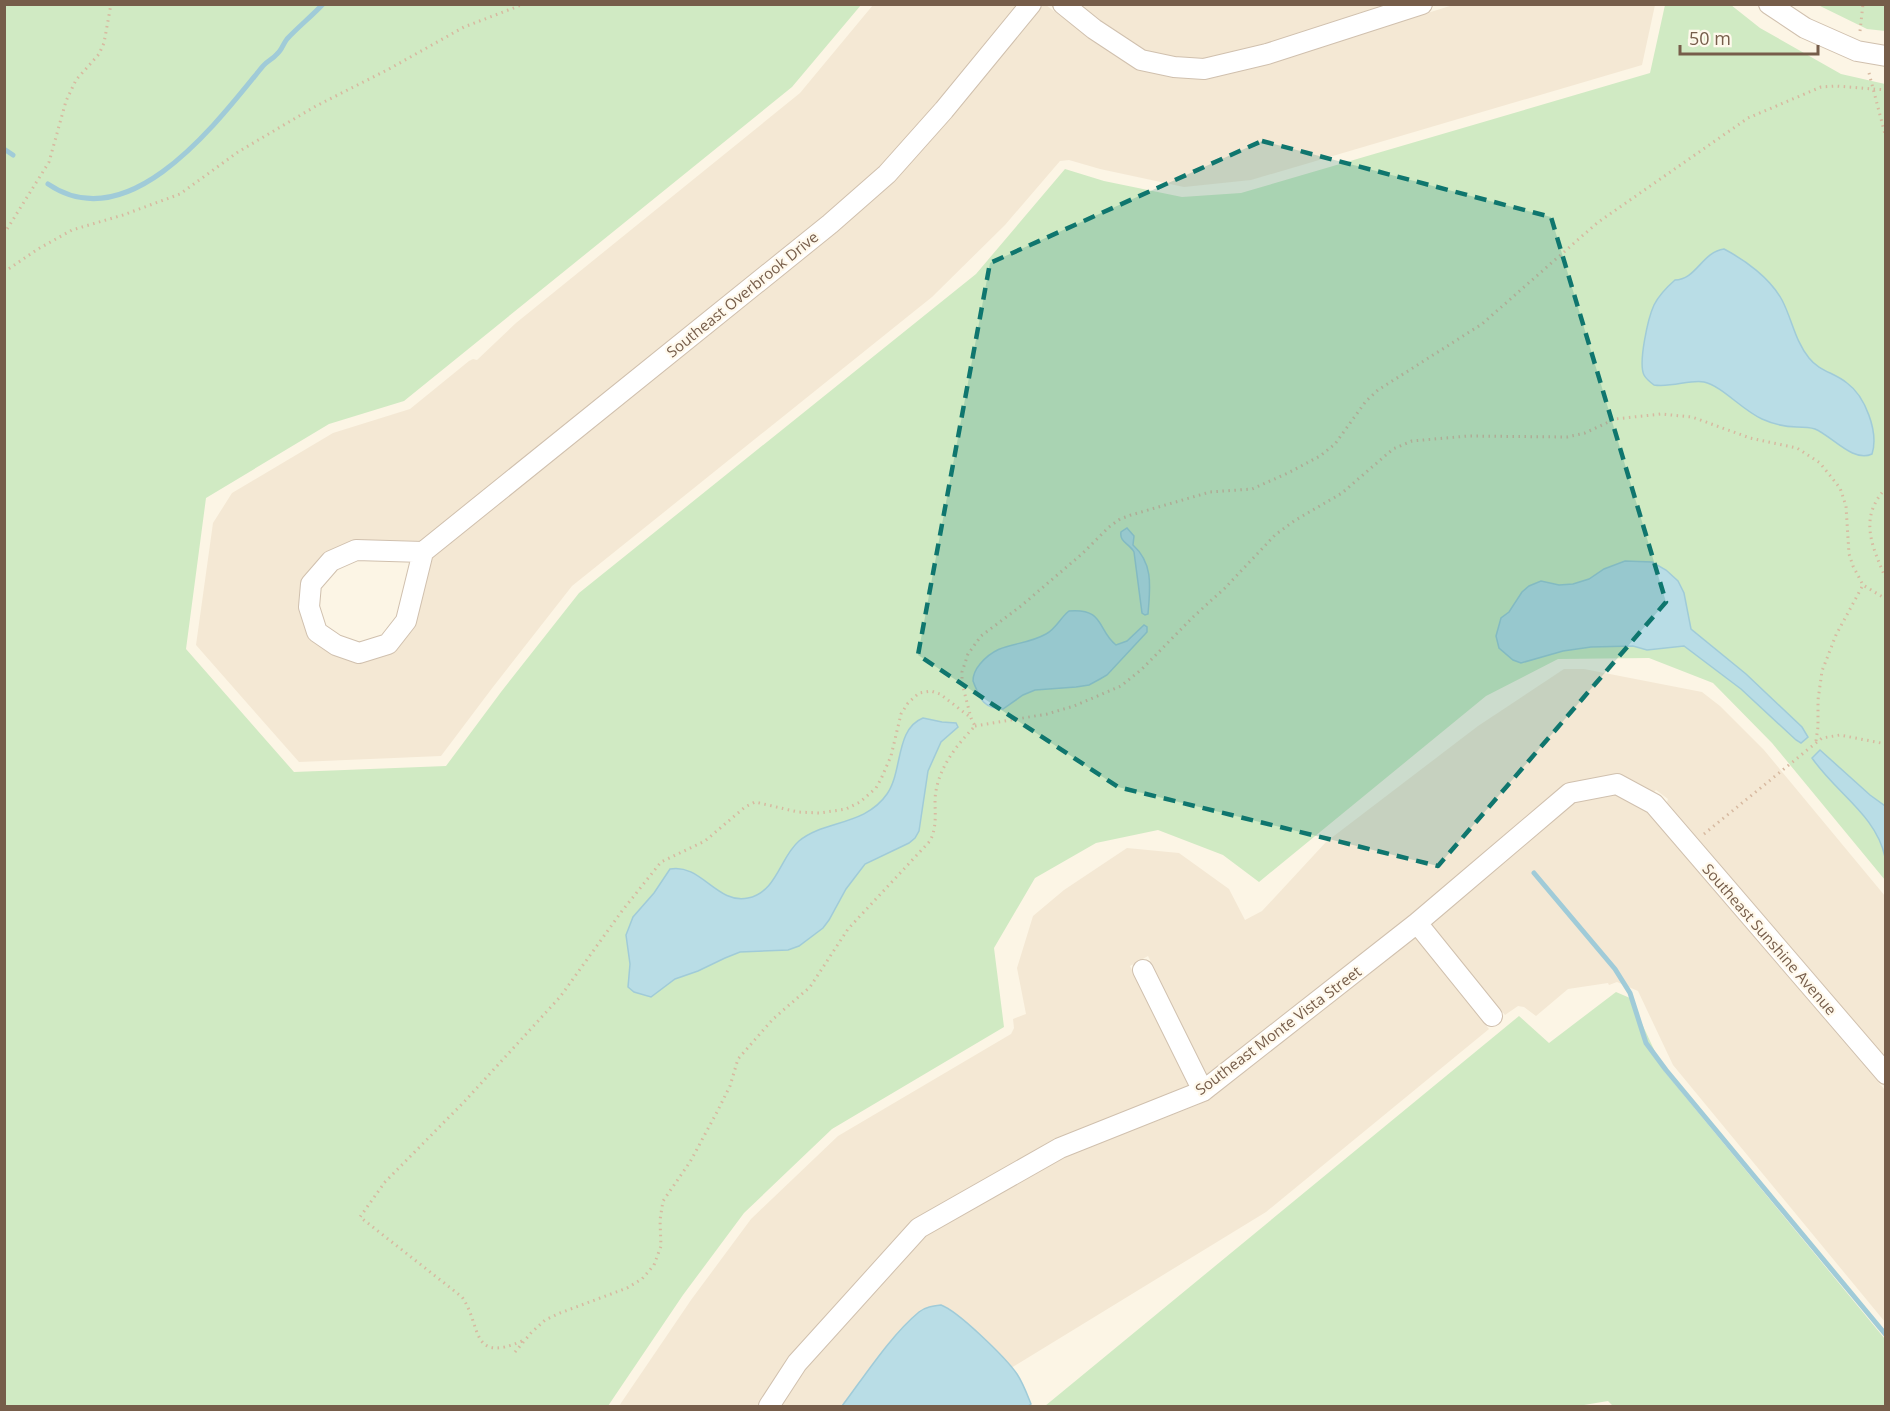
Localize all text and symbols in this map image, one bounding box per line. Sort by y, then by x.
scale bar [1680,18,1818,56]
text: 50 m [1689,26,1731,50]
street label: Southeast Overbrook Drive [662,227,822,361]
street label: Southeast Sunshine Avenue [1699,859,1841,1019]
street label: Southeast Monte Vista Street [1191,961,1365,1099]

